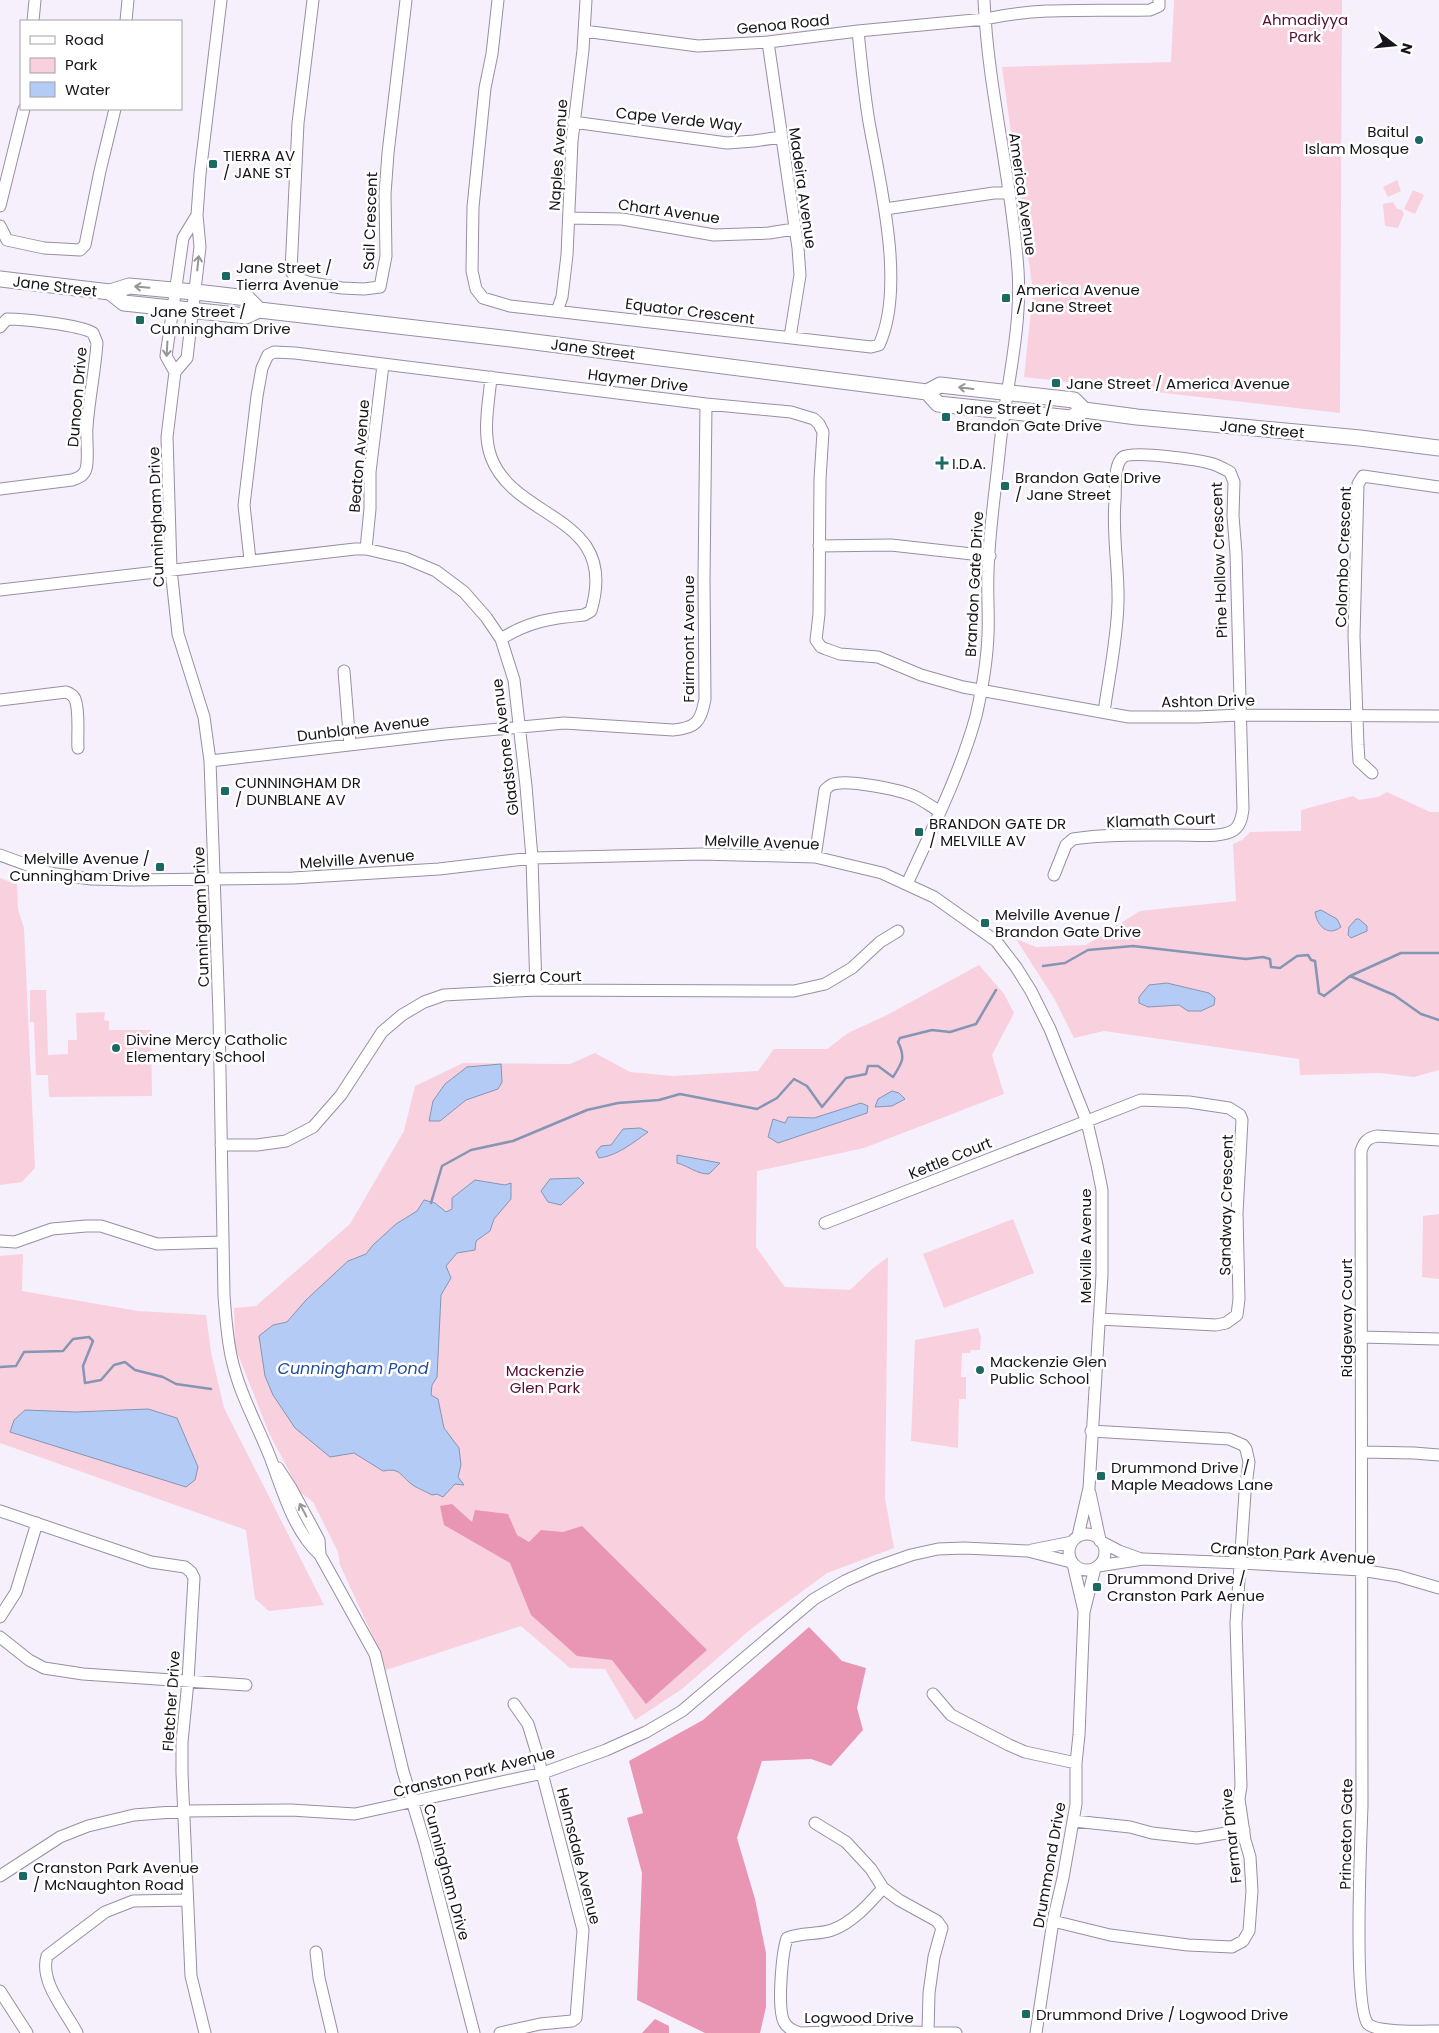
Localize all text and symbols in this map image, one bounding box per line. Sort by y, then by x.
street label: Genoa Road [735,9,831,39]
park label: Ahmadiyya Park [1262,9,1348,47]
legend [20,20,182,110]
north arrow [1369,20,1419,70]
text: Road [65,29,104,50]
text: N [1395,41,1418,56]
text: Park [65,54,97,75]
text: Water [65,79,111,100]
street label: Naples Avenue [544,98,572,212]
street label: Cape Verde Way [615,102,744,136]
place label: Baitul Islam Mosque [1305,121,1409,159]
street label: Madeira Avenue [784,126,822,250]
street label: America Avenue [1004,131,1042,257]
marker: Baitul Islam Mosque [1413,134,1425,146]
place label: TIERRA AV / JANE ST [223,145,295,183]
marker: TIERRA AV / JANE ST [207,158,219,170]
street label: Sail Crescent [358,172,382,270]
street label: Chart Avenue [617,193,721,229]
one-way arrow [193,255,203,271]
place label: Jane Street / Tierra Avenue [236,257,339,295]
street label: Jane Street [12,270,98,302]
marker: Jane Street / Tierra Avenue [220,270,232,282]
place label: America Avenue / Jane Street [1016,279,1140,317]
one-way arrow [134,282,150,292]
marker: America Avenue / Jane Street [1000,292,1012,304]
street label: Equator Crescent [624,293,756,329]
place label: Jane Street / Cunningham Drive [150,301,291,339]
marker: Jane Street / Cunningham Drive [134,314,146,326]
street label: Jane Street [550,333,636,365]
one-way arrow [163,341,172,357]
street label: Dunoon Drive [62,346,92,448]
street label: Haymer Drive [587,363,689,397]
place label: Jane Street / America Avenue [1066,373,1290,394]
marker: Jane Street / America Avenue [1050,377,1062,389]
one-way arrow [958,383,974,393]
street label: Beaton Avenue [344,398,374,514]
place label: Jane Street / Brandon Gate Drive [956,398,1102,436]
marker: Jane Street / Brandon Gate Drive [940,411,952,423]
street label: Jane Street [1219,415,1305,443]
street label: Cunningham Drive [143,446,169,588]
place label: I.D.A. [952,453,986,474]
marker: I.D.A. [936,457,948,469]
place label: Brandon Gate Drive / Jane Street [1015,467,1161,505]
marker: Brandon Gate Drive / Jane Street [999,480,1011,492]
street label: Pine Hollow Crescent [1206,482,1232,638]
street label: Colombo Crescent [1330,486,1356,628]
street label: Brandon Gate Drive [960,511,988,657]
street label: Fairmont Avenue [678,575,699,703]
street label: Gladstone Avenue [486,677,524,817]
street label: Ashton Drive [1161,690,1255,712]
street label: Dunblane Avenue [296,709,430,747]
place label: CUNNINGHAM DR / DUNBLANE AV [235,772,361,810]
marker: CUNNINGHAM DR / DUNBLANE AV [219,785,231,797]
street label: Klamath Court [1106,808,1216,832]
place label: BRANDON GATE DR / MELVILLE AV [929,813,1066,851]
marker: BRANDON GATE DR / MELVILLE AV [913,826,925,838]
street label: Melville Avenue [704,829,820,855]
street label: Melville Avenue [299,845,415,873]
street label: Cunningham Drive [188,846,214,988]
place label: Melville Avenue / Cunningham Drive [9,848,150,886]
marker: Melville Avenue / Cunningham Drive [154,861,166,873]
place label: Melville Avenue / Brandon Gate Drive [995,904,1141,942]
marker: Melville Avenue / Brandon Gate Drive [979,917,991,929]
street label: Sierra Court [492,965,582,989]
place label: Divine Mercy Catholic Elementary School [126,1029,288,1067]
marker: Divine Mercy Catholic Elementary School [110,1042,122,1054]
street label: Kettle Court [905,1132,995,1184]
street label: Sandway Crescent [1214,1134,1238,1276]
street label: Melville Avenue [1075,1188,1096,1304]
street label: Ridgeway Court [1336,1258,1357,1378]
place label: Mackenzie Glen Public School [990,1351,1107,1389]
water label: Cunningham Pond [278,1357,429,1380]
park label: Mackenzie Glen Park [506,1360,584,1398]
marker: Mackenzie Glen Public School [974,1364,986,1376]
place label: Drummond Drive / Maple Meadows Lane [1111,1457,1273,1495]
marker: Drummond Drive / Maple Meadows Lane [1095,1470,1107,1482]
one-way arrow [298,1503,308,1518]
street label: Cranston Park Avenue [1210,1537,1376,1569]
place label: Drummond Drive / Cranston Park Aenue [1107,1568,1264,1606]
marker: Drummond Drive / Cranston Park Aenue [1091,1581,1103,1593]
street label: Fletcher Drive [157,1650,185,1752]
street label: Cranston Park Avenue [391,1742,557,1802]
street label: Princeton Gate [1335,1778,1357,1890]
street label: Helmsdale Avenue [552,1785,606,1927]
street label: Fermar Drive [1216,1788,1246,1884]
street label: Drummond Drive [1028,1800,1070,1930]
street label: Cunningham Drive [419,1801,475,1943]
place label: Cranston Park Avenue / McNaughton Road [33,1857,199,1895]
marker: Cranston Park Avenue / McNaughton Road [17,1870,29,1882]
place label: Drummond Drive / Logwood Drive [1036,2004,1288,2025]
street label: Logwood Drive [804,2007,914,2028]
marker: Drummond Drive / Logwood Drive [1020,2008,1032,2020]

